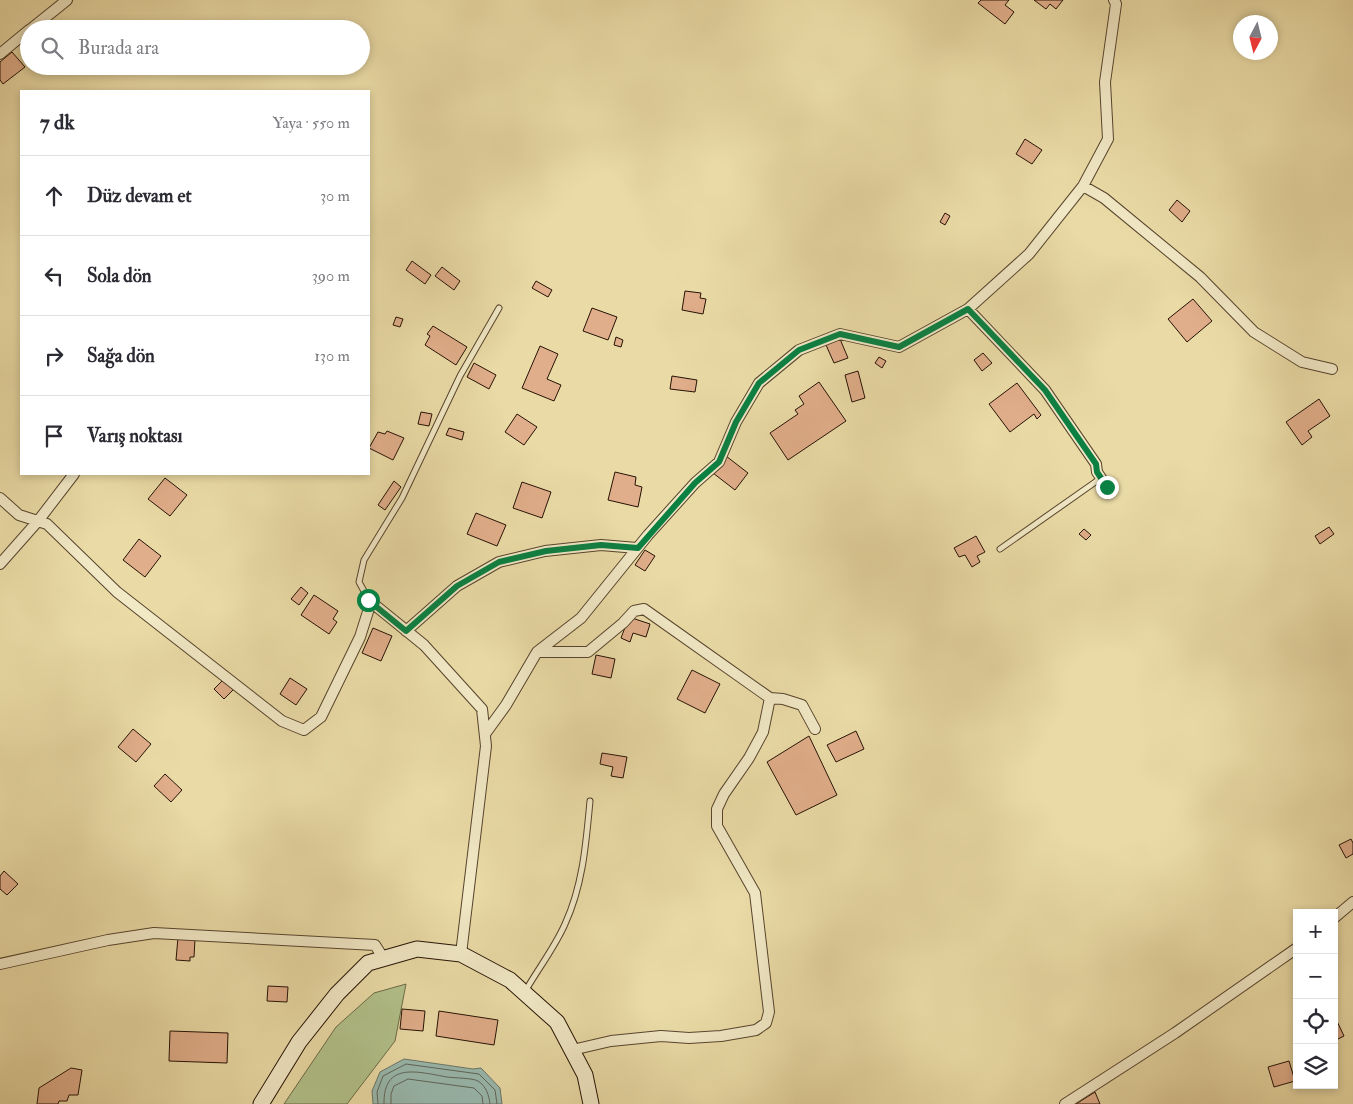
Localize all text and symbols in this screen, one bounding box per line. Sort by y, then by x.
north arrow [1233,15,1278,60]
search box [20,20,370,75]
icon: search [38,34,66,62]
text: Burada ara [78,36,159,60]
text: 7 dk [40,109,74,136]
text: Yaya · 550 m [273,113,350,133]
icon: ahead [40,182,68,210]
text: Düz devam et [87,184,192,208]
text: 30 m [320,186,350,206]
icon: left [40,262,68,290]
text: Sola dön [87,264,152,288]
text: 390 m [312,266,350,286]
icon: right [40,342,68,370]
text: Sağa dön [87,344,155,368]
text: 130 m [314,346,350,366]
icon: arrive [40,422,68,450]
text: Varış noktası [87,424,183,448]
route end [1096,476,1119,499]
route start [357,589,380,612]
map controls [1293,909,1338,1089]
button: + [1293,909,1338,954]
button: − [1293,954,1338,999]
button: locate [1293,999,1338,1044]
button: layers [1293,1044,1338,1089]

